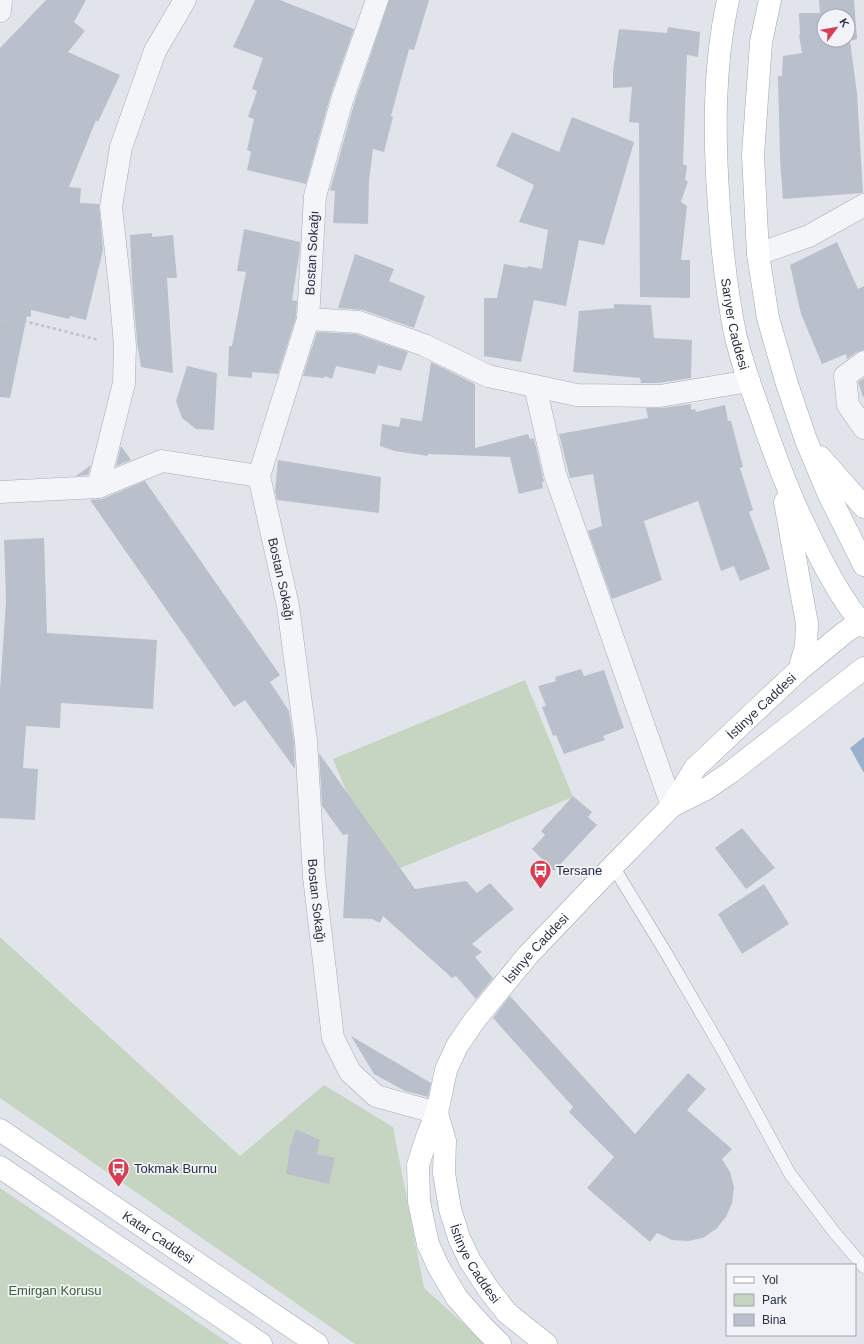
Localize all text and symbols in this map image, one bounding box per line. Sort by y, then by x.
north arrow [816,8,856,48]
text: K [837,16,852,29]
street label: Bostan Sokağı [302,210,322,296]
street label: Sarıyer Caddesi [718,277,752,372]
street label: Bostan Sokağı [265,536,297,622]
street label: İstinye Caddesi [724,670,799,742]
bus stop icon: Tersane [527,857,553,890]
street label: Bostan Sokağı [305,858,329,944]
place label: Tersane [556,863,602,878]
street label: İstinye Caddesi [501,910,571,986]
bus stop icon: Tokmak Burnu [105,1155,131,1188]
place label: Tokmak Burnu [134,1161,217,1176]
street label: Katar Caddesi [120,1208,197,1266]
street label: İstinye Caddesi [448,1222,504,1306]
legend [726,1264,856,1336]
text: Yol [762,1273,778,1287]
park label: Emirgan Korusu [8,1283,102,1298]
text: Park [762,1293,788,1307]
text: Bina [762,1313,786,1327]

